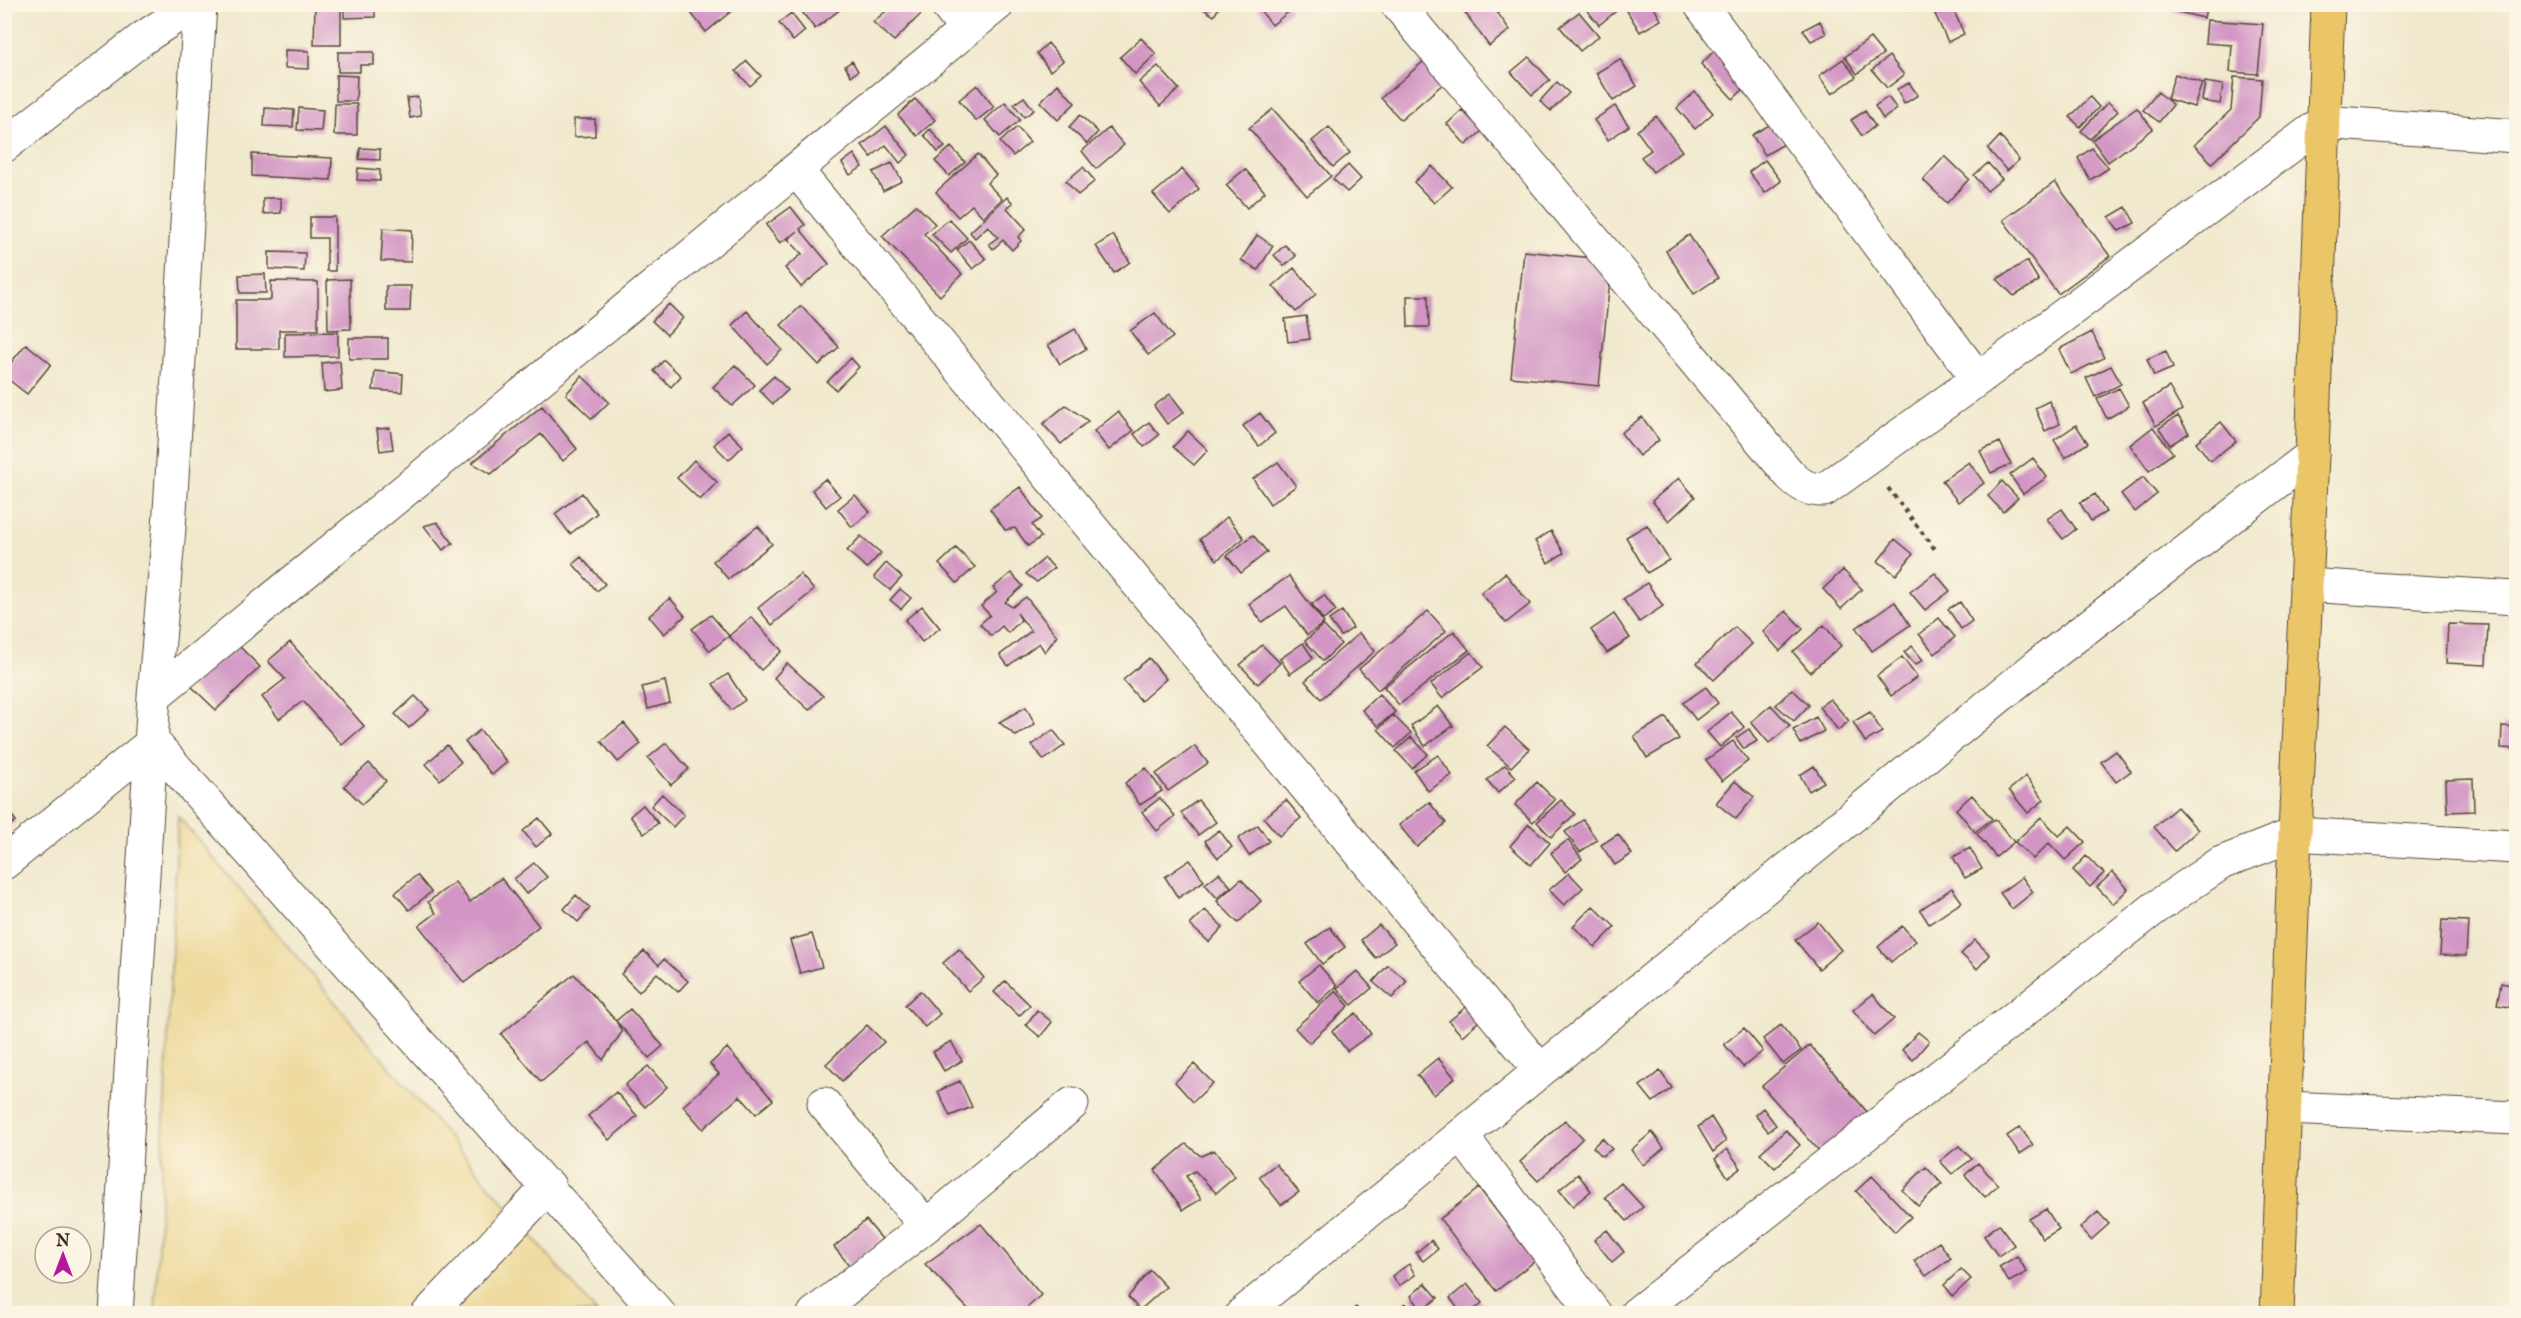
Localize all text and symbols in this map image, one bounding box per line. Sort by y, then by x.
north arrow [33,1225,93,1285]
text: N [55,1232,70,1252]

